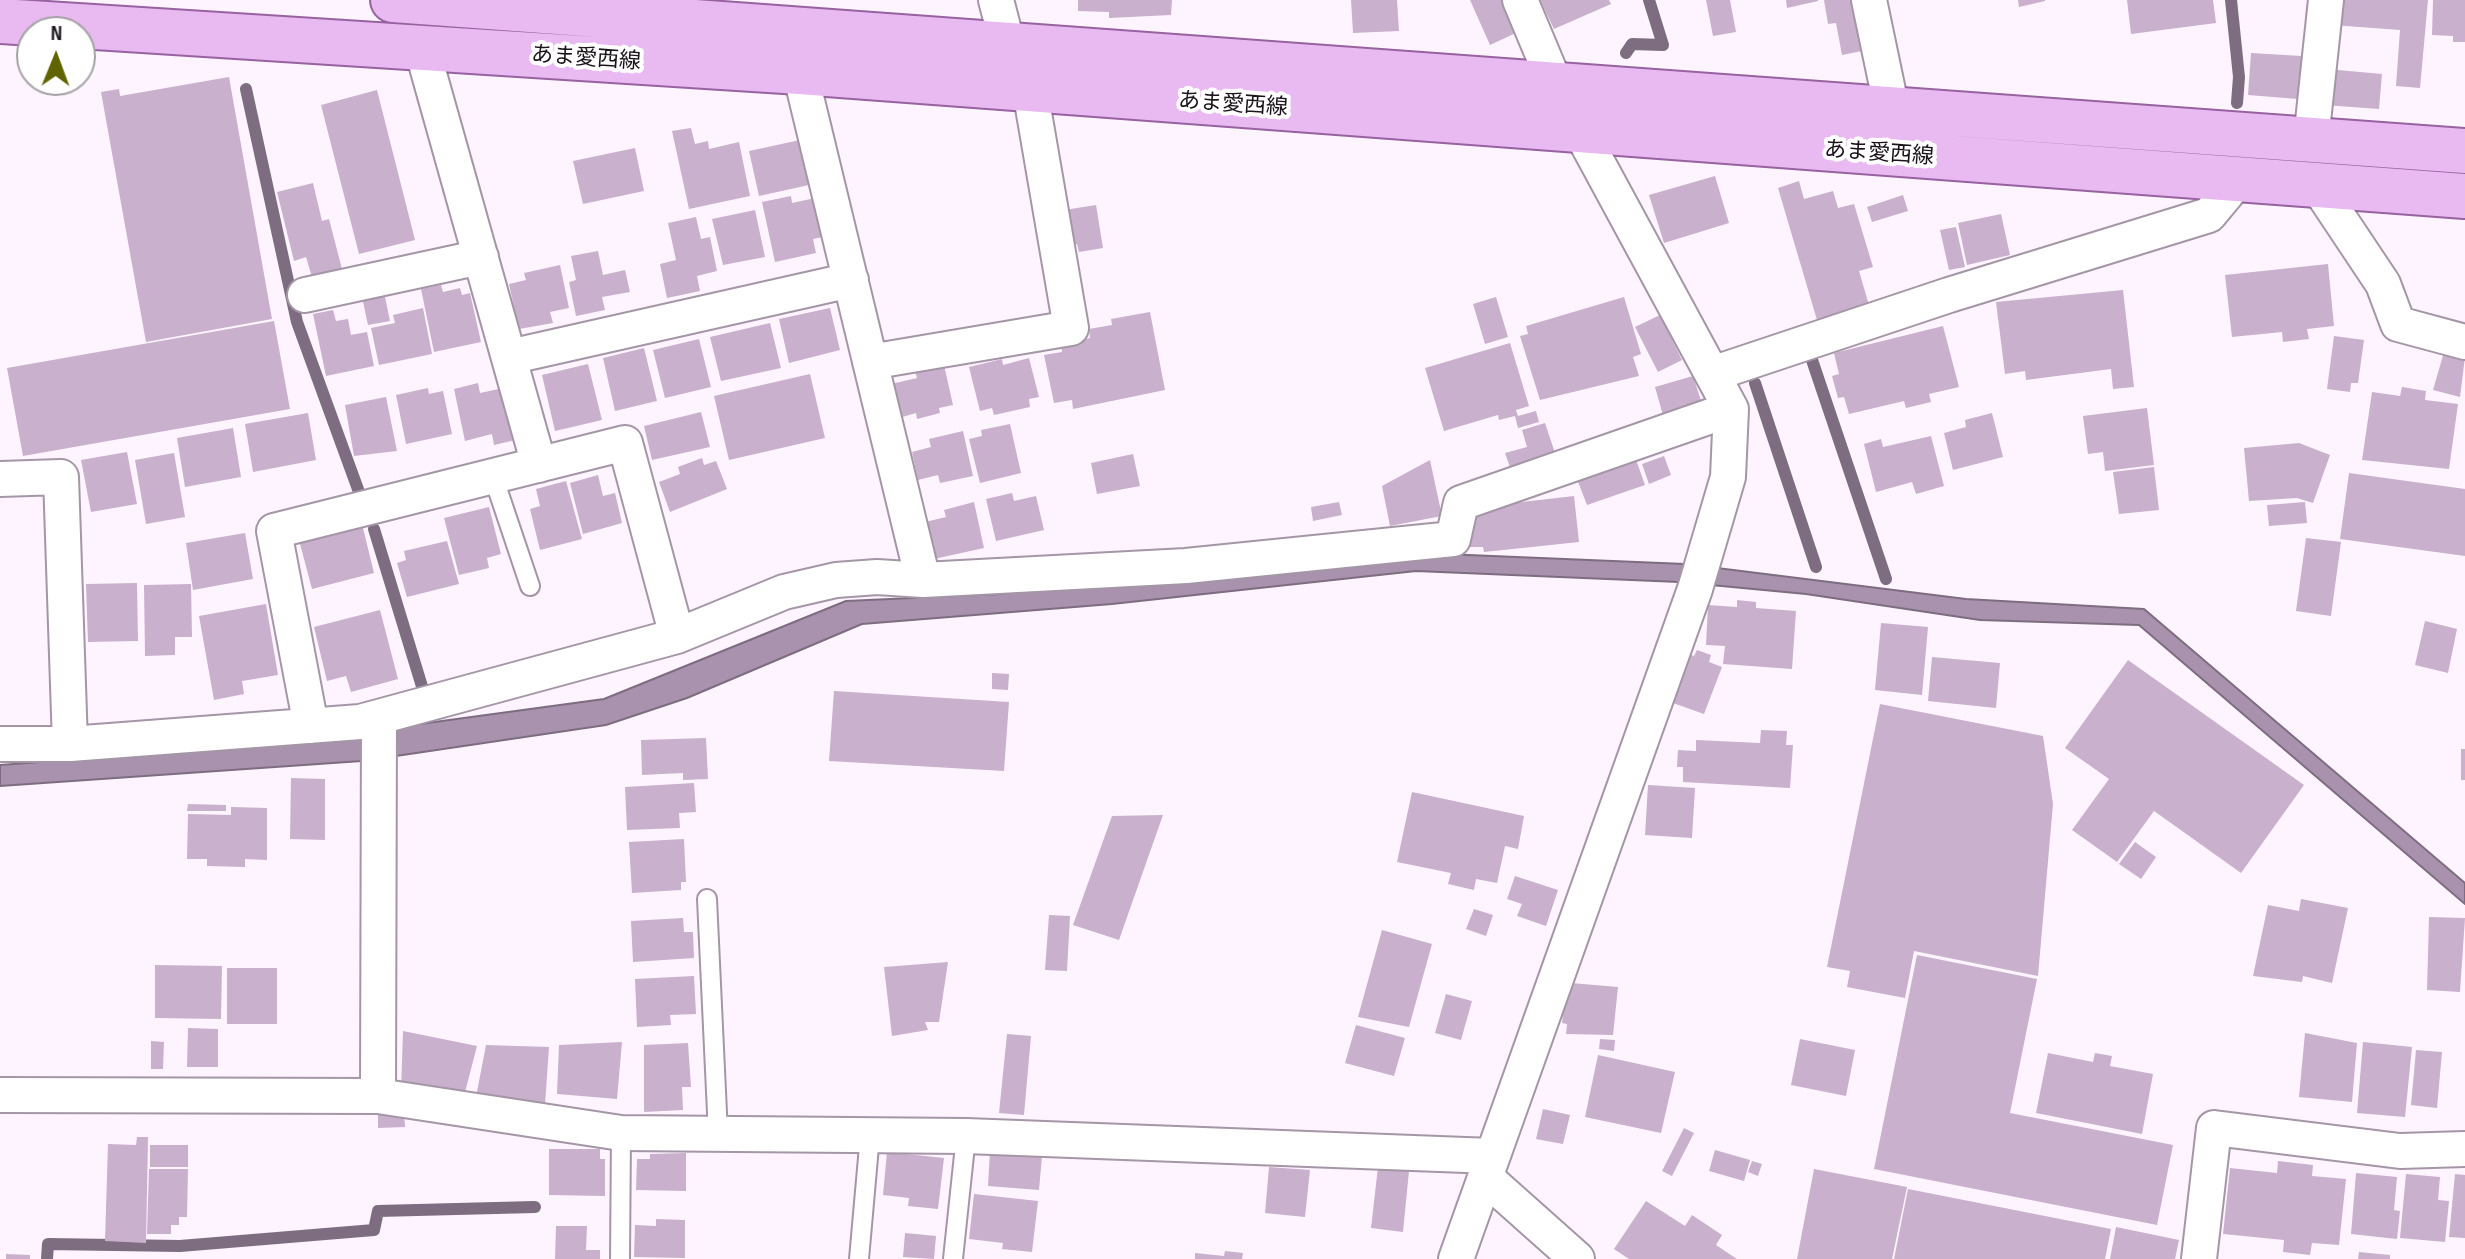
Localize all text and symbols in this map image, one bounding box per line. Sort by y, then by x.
north arrow [16,16,96,96]
text: N [50,20,63,47]
street label: あま愛西線 [530,42,642,76]
street label: あま愛西線 [1177,88,1289,122]
street label: あま愛西線 [1823,137,1935,171]

